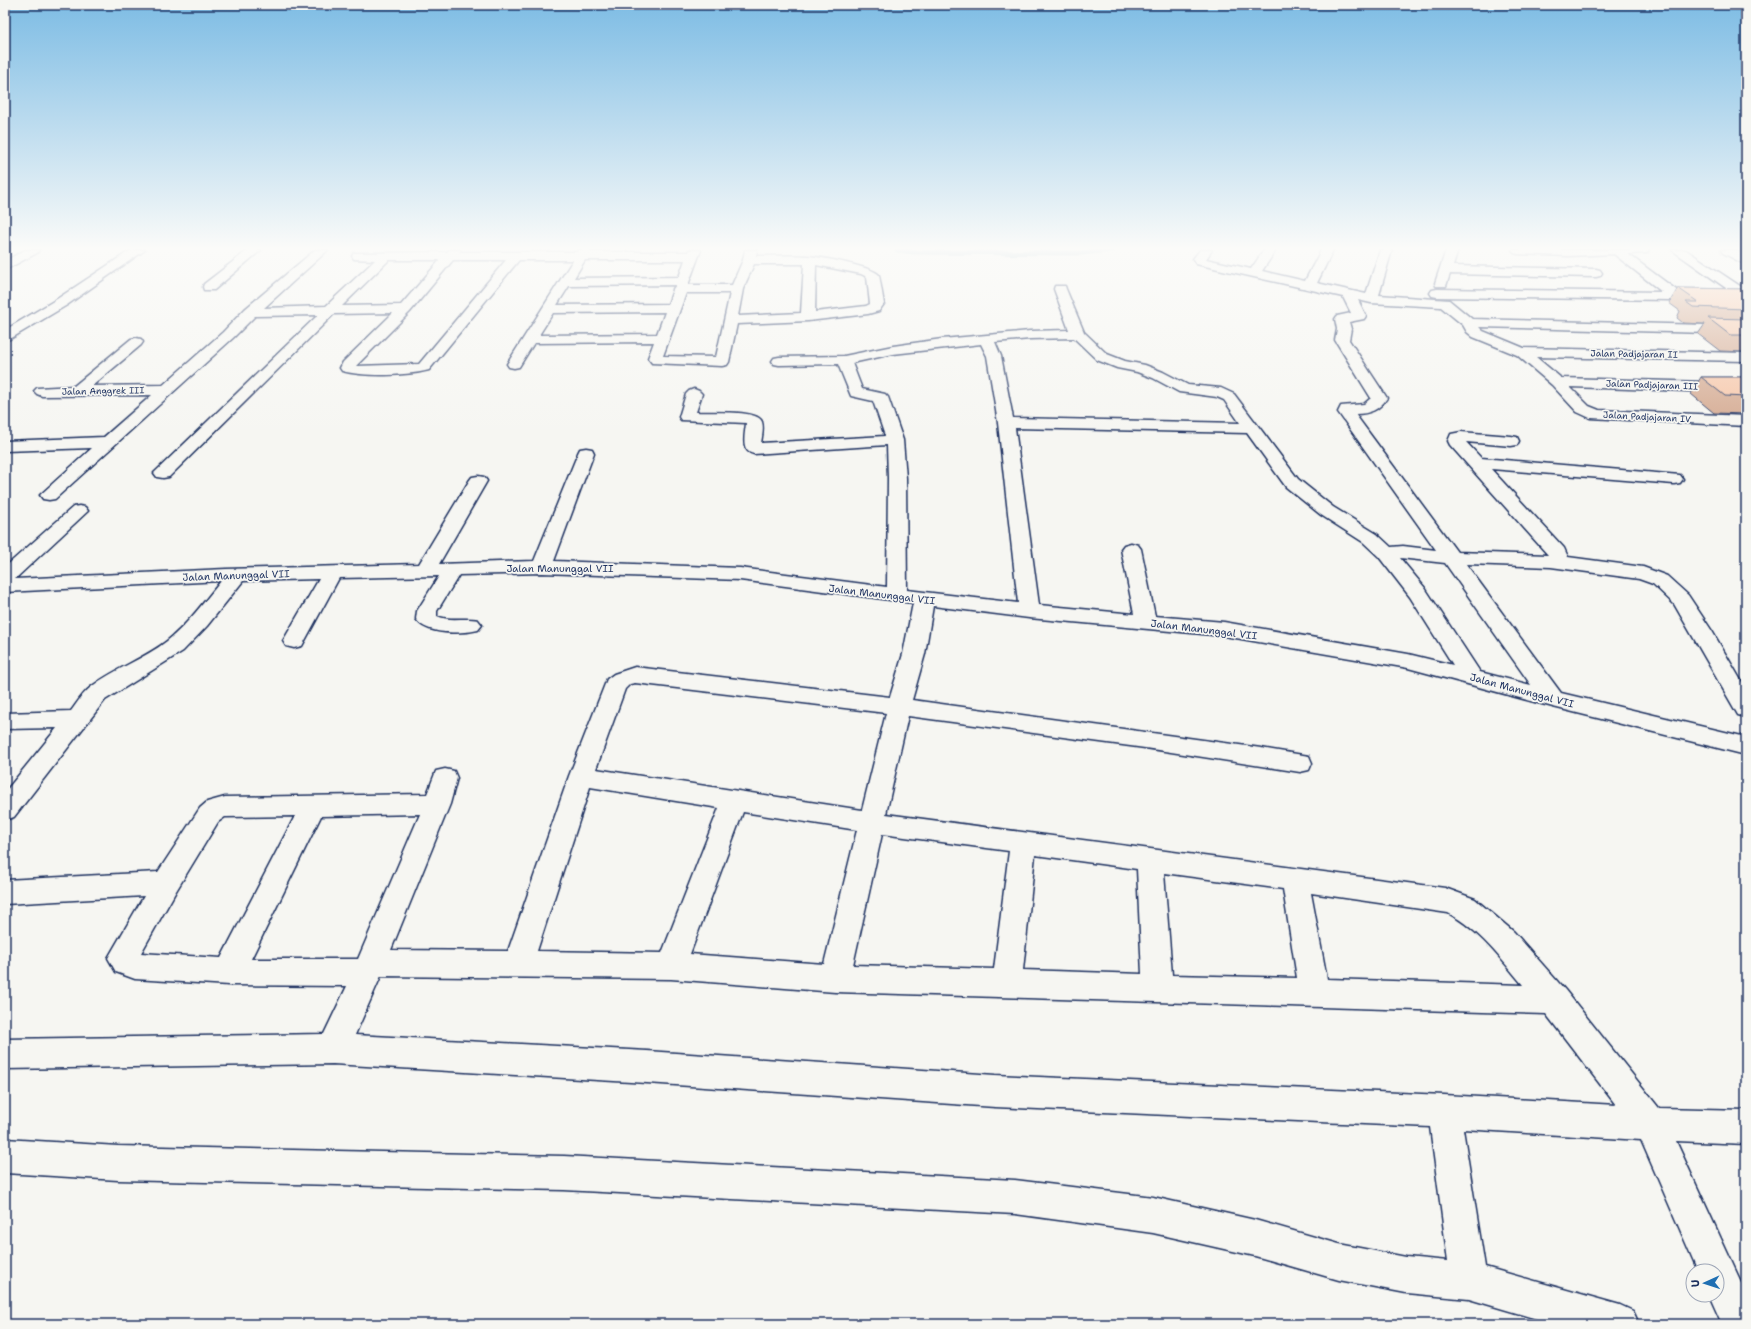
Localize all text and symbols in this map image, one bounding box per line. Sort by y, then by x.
street label: Jalan Padjajaran II [1590,347,1678,361]
street label: Jalan Padjajaran III [1606,377,1698,393]
street label: Jalan Anggrek III [62,384,144,398]
street label: Jalan Padjajaran IV [1603,409,1691,425]
street label: Jalan Manunggal VII [506,562,614,575]
street label: Jalan Manunggal VII [182,567,290,584]
street label: Jalan Manunggal VII [828,582,936,608]
street label: Jalan Manunggal VII [1150,617,1258,643]
street label: Jalan Manunggal VII [1468,670,1576,711]
north arrow [1685,1263,1725,1303]
text: U [1688,1279,1703,1288]

